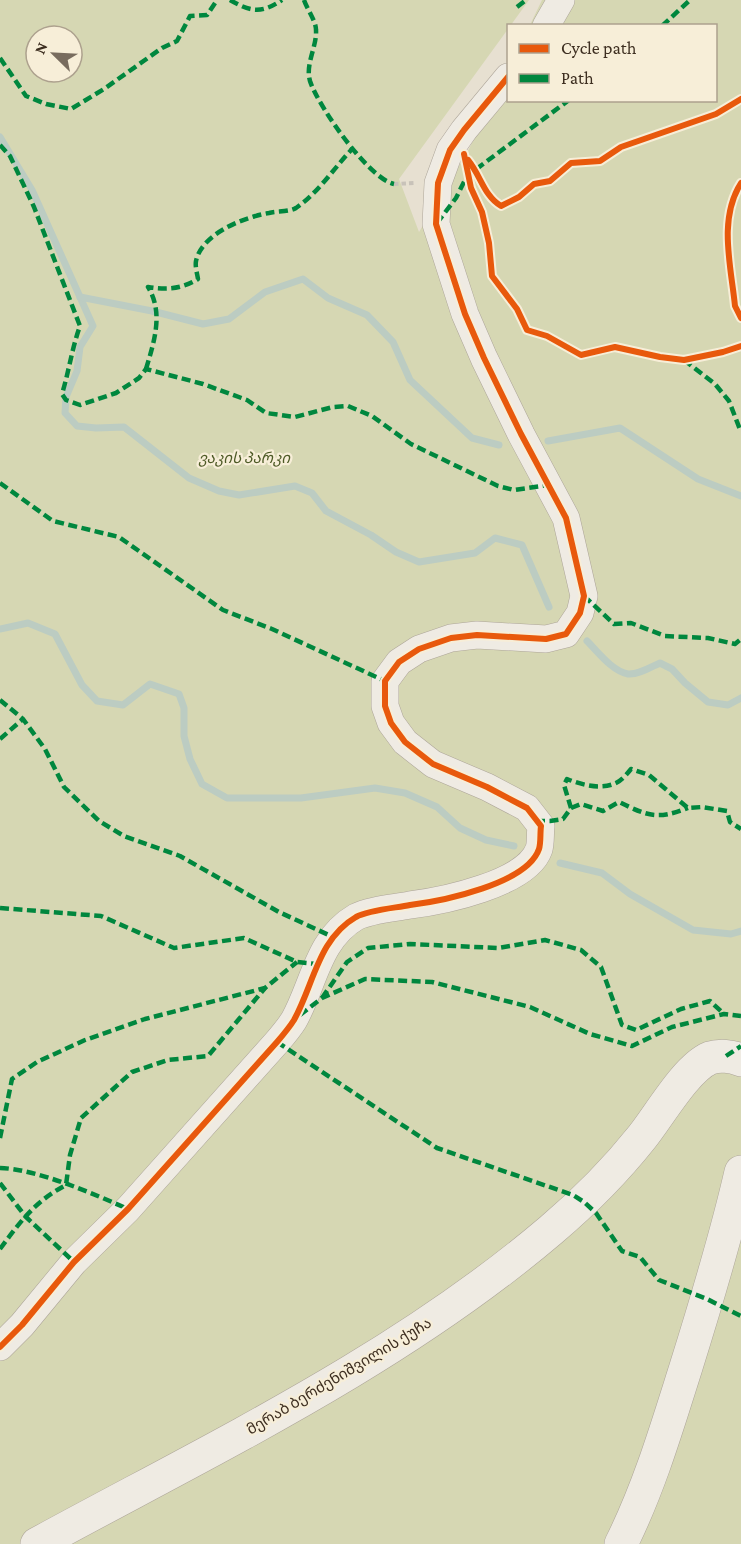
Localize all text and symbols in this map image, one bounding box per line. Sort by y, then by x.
north arrow [24,24,84,84]
legend [507,24,717,102]
text: Cycle path [561,38,637,58]
text: N [31,40,51,57]
text: Path [561,68,594,88]
park label: ვაკის პარკი [198,450,291,467]
street label: მერაბ ბერძენიშვილის ქუჩა [244,1314,435,1438]

